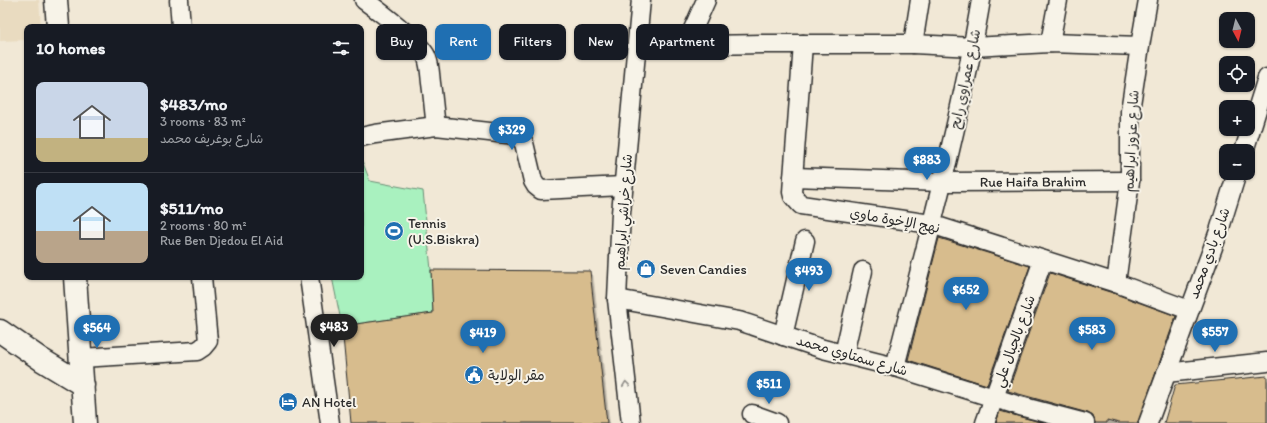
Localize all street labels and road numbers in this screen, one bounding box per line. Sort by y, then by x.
street label: شارع عمراوي رابح [947,28,986,131]
street label: شارع عزوز ابراهيم [1120,89,1145,193]
street label: شارع خراشي ابراهيم [611,153,640,271]
street label: Rue Haifa Brahim [980,173,1086,191]
street label: نهج الإخوة ماوي [848,204,941,239]
street label: شارع بادي محمد [1185,205,1236,302]
street label: شارع بالجبال علي [990,293,1043,391]
street label: شارع سمتاوي محمد [794,331,909,381]

